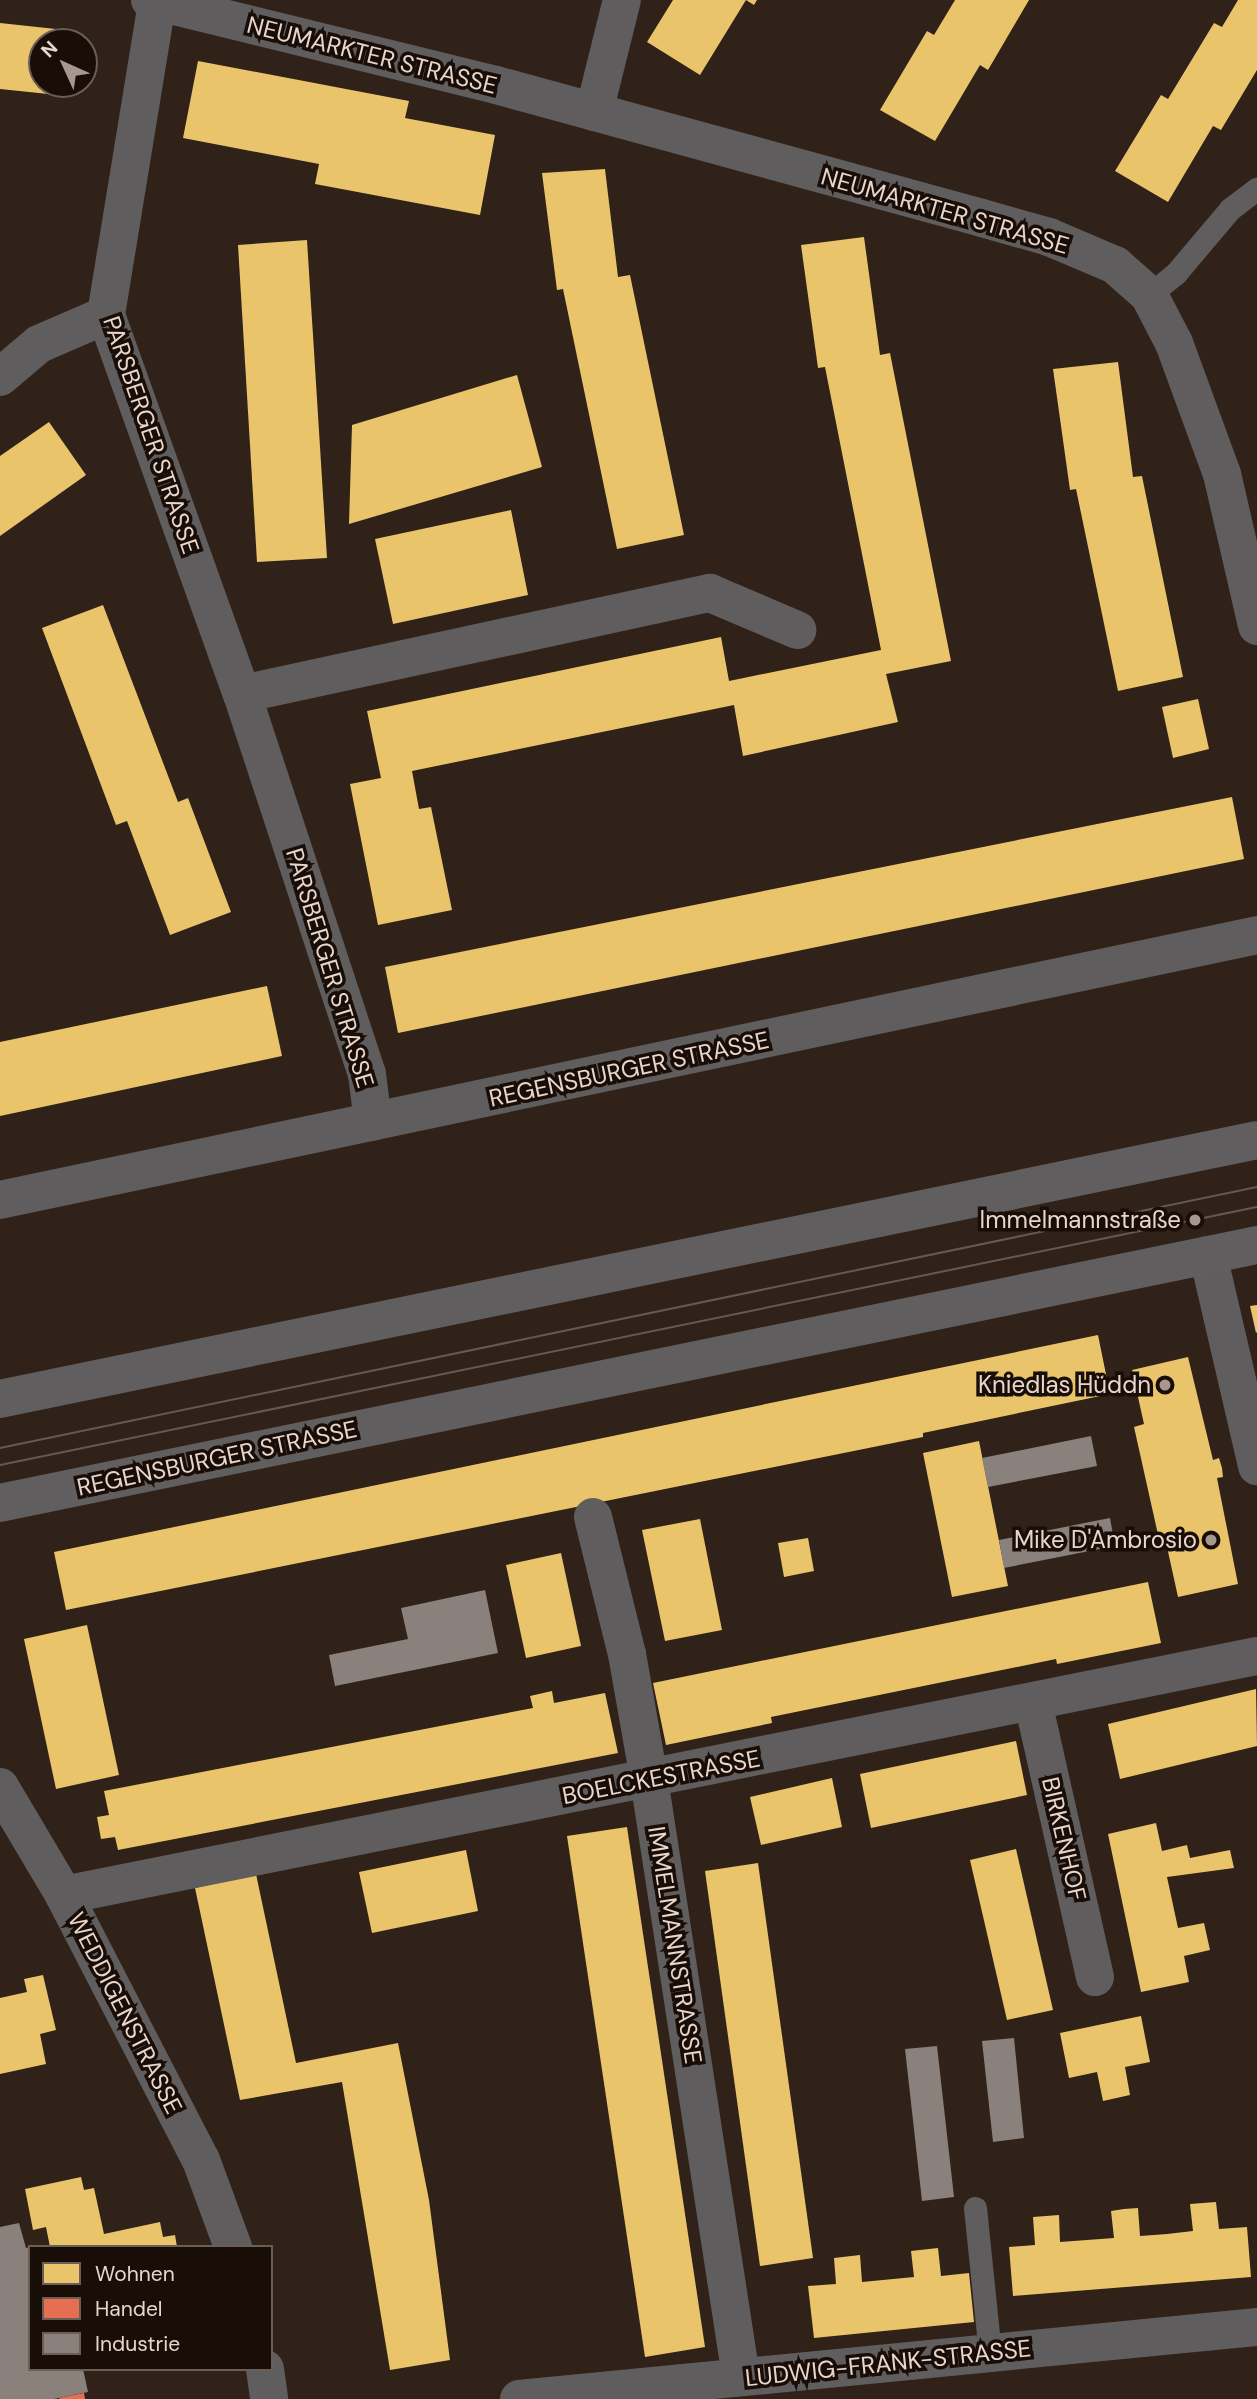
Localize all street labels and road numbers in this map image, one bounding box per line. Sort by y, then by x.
street label: NEUMARKTER STRASSE [244,10,500,100]
street label: NEUMARKTER STRASSE [818,162,1072,260]
street label: PARSBERGER STRASSE [97,313,205,557]
street label: PARSBERGER STRASSE [280,845,380,1091]
street label: REGENSBURGER STRASSE [486,1025,772,1113]
street label: REGENSBURGER STRASSE [74,1414,360,1502]
street label: BOELCKESTRASSE [560,1744,762,1810]
street label: BIRKENHOF [1036,1774,1092,1904]
street label: IMMELMANNSTRASSE [642,1824,708,2066]
street label: WEDDIGENSTRASSE [62,1907,188,2119]
street label: LUDWIG-FRANK-STRASSE [744,2334,1032,2392]

